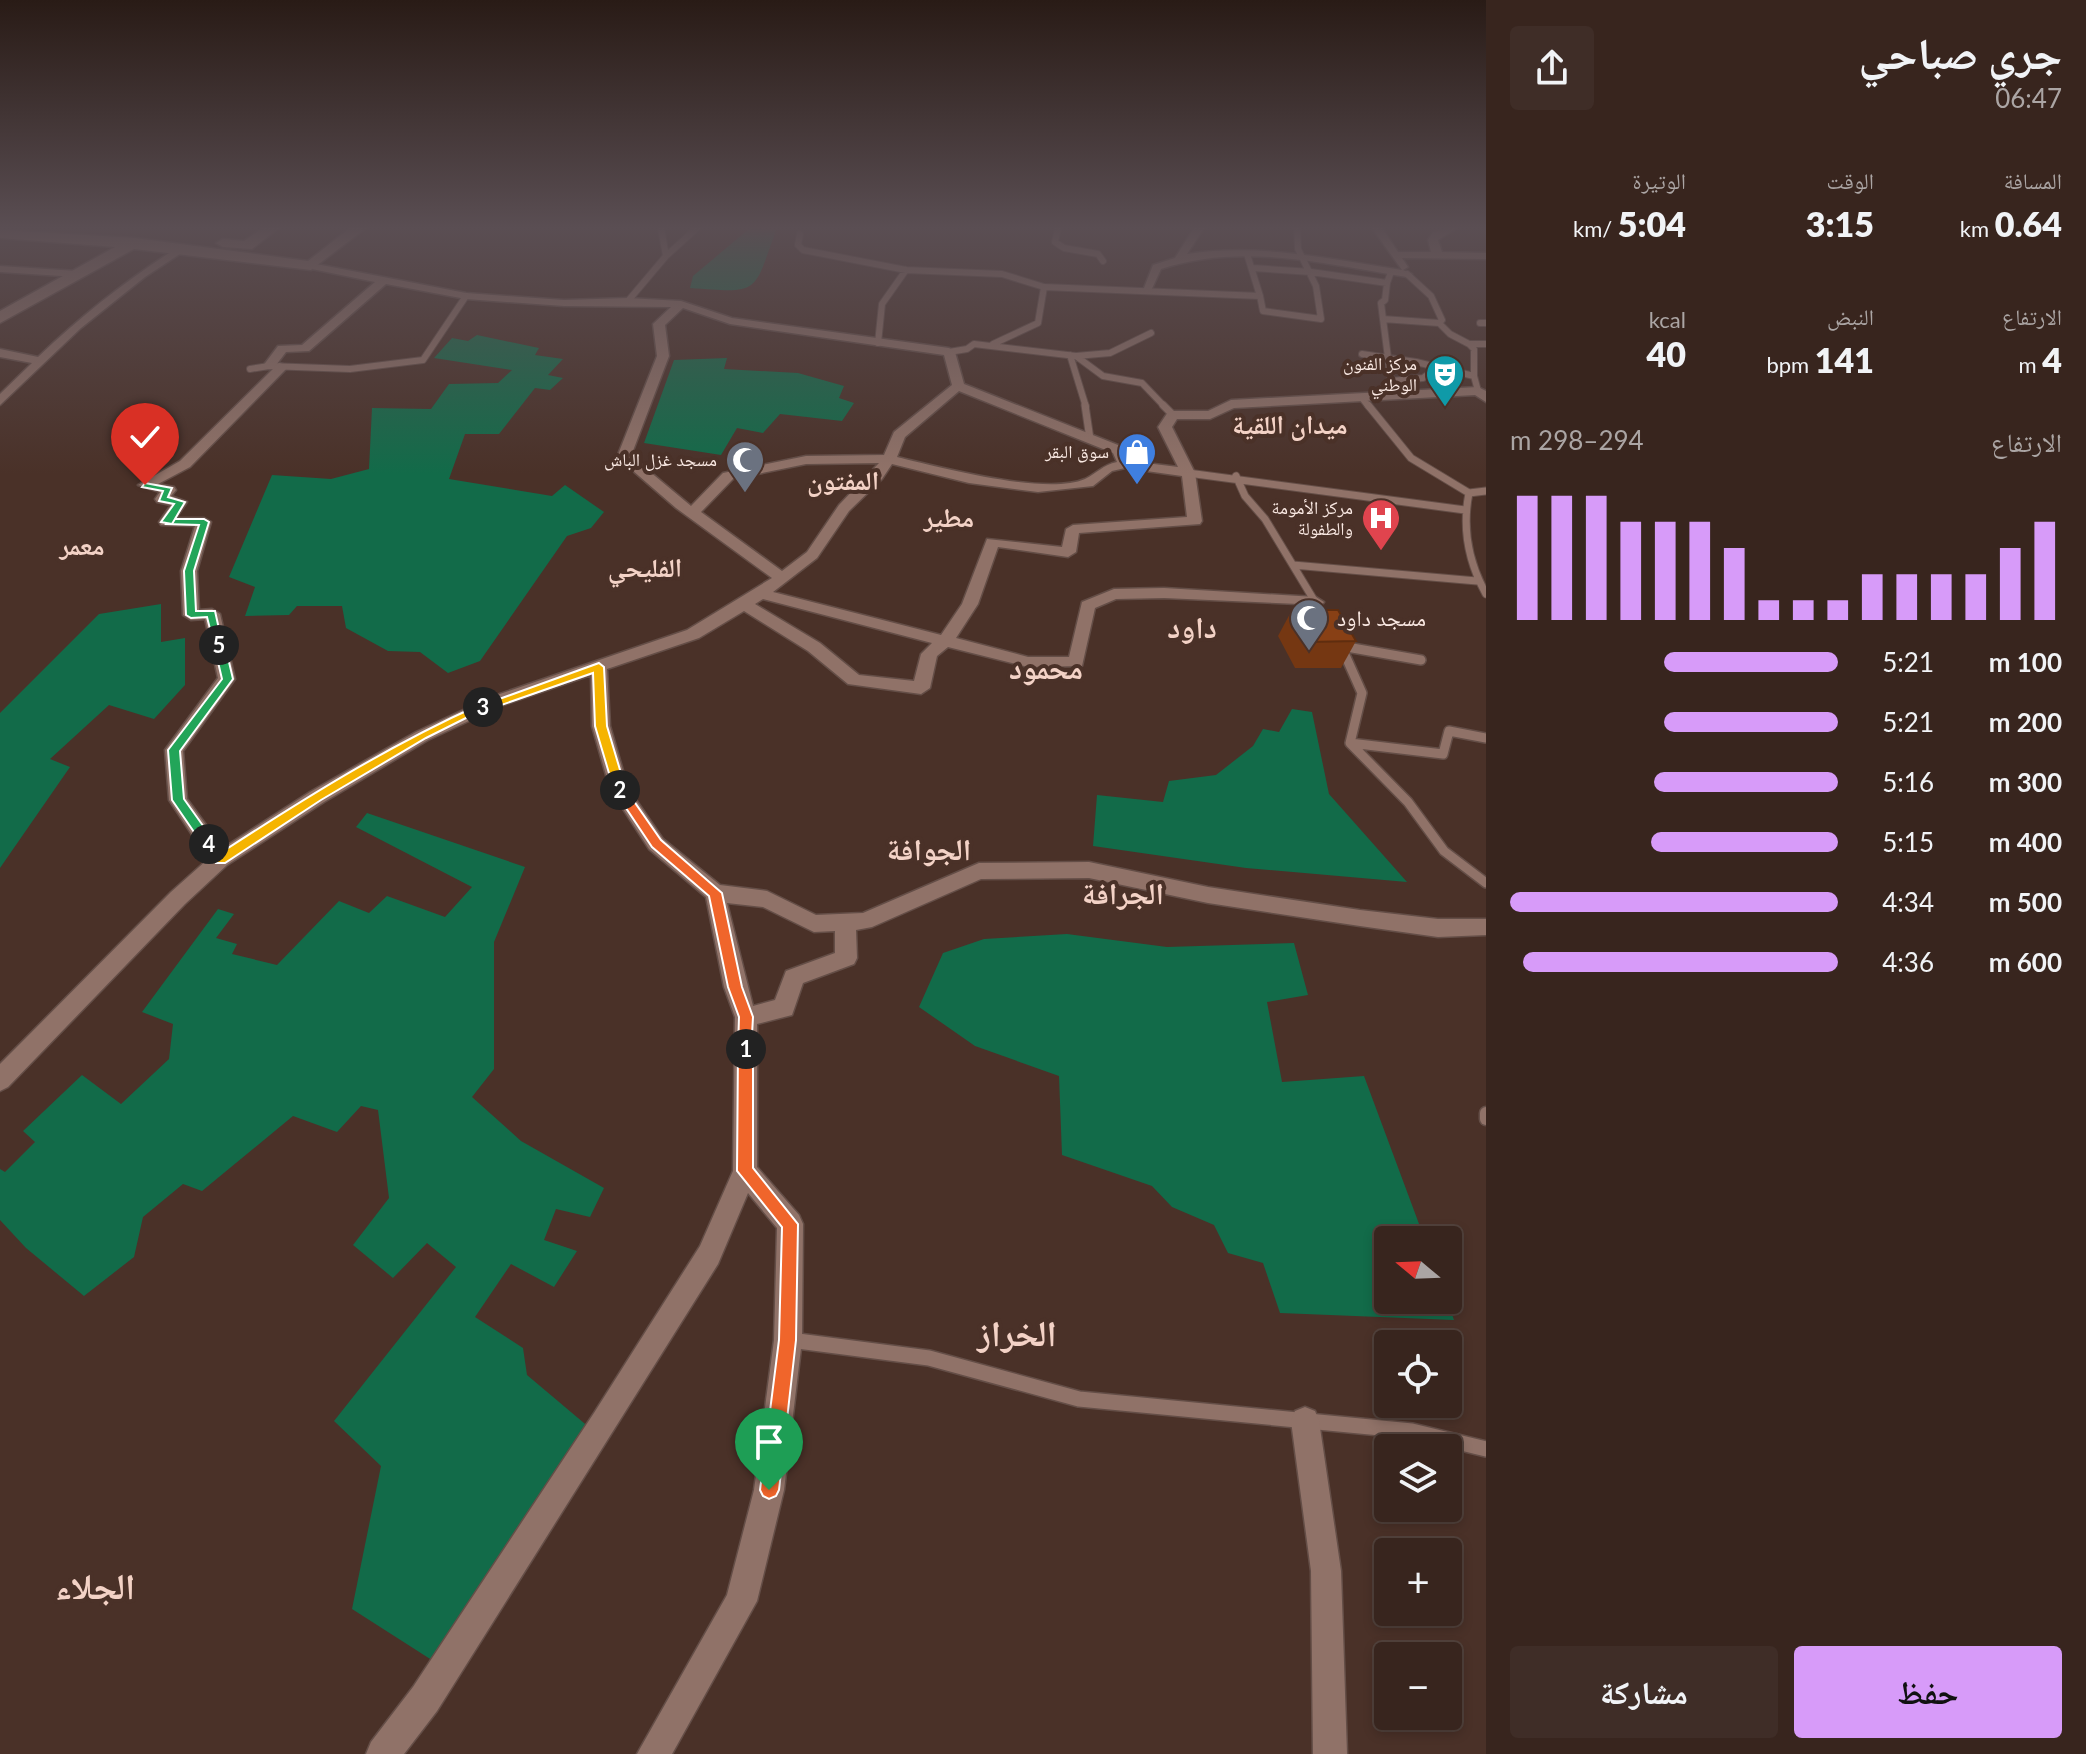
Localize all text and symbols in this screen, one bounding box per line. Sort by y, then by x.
button: share [1510,26,1594,110]
text: جري صباحي [1859,26,2062,78]
text: 06:47 [1995,82,2062,114]
text: الوتيرة [1632,167,1686,194]
text: الوقت [1827,167,1874,194]
text: المسافة [2004,167,2062,194]
text: 5:04 [1618,203,1686,244]
text: 3:15 [1806,203,1874,244]
text: 0.64 [1995,203,2062,244]
text: /km [1573,215,1618,242]
text: km [1960,215,1995,242]
text: النبض [1827,303,1874,330]
text: الارتفاع [2002,303,2062,330]
text: kcal [1649,306,1686,333]
text: 40 [1647,333,1686,374]
text: 141 [1815,339,1874,380]
text: 4 [2042,339,2062,380]
text: bpm [1766,351,1815,378]
text: m [2019,351,2042,378]
place label: مركز الفنون الوطني [1343,352,1417,400]
theatre icon: مركز الفنون الوطني [1424,353,1466,408]
pin [111,403,179,485]
district label: ميدان اللقية [1232,408,1348,441]
icon: check [123,415,167,459]
text: 294–298 m [1510,424,1644,456]
text: الارتفاع [1991,426,2062,458]
shop icon: سوق البقر [1116,431,1158,486]
mosque icon: مسجد غزل الباش [724,439,766,494]
place label: سوق البقر [1044,440,1109,463]
place label: مسجد غزل الباش [604,448,717,471]
district label: المفتون [807,464,879,497]
place label: مركز الأمومة والطفولة [1272,496,1353,539]
hospital icon: مركز الأمومة والطفولة [1360,497,1402,552]
district label: مطير [923,501,974,533]
district label: معمر [59,529,104,561]
district label: الفليحي [608,551,682,588]
mosque icon: مسجد داود [1288,597,1330,652]
place label: مسجد داود [1337,604,1426,631]
district label: داود [1167,608,1217,644]
pin: 5 [199,625,239,665]
text: 5 [213,631,225,658]
text: 5:21 [1882,646,1934,678]
text: 100 m [1989,646,2062,678]
district label: محمود [1009,649,1083,686]
pin: 3 [463,687,503,727]
text: 3 [477,693,489,720]
text: 5:21 [1882,706,1934,738]
text: 200 m [1989,706,2062,738]
text: 5:16 [1882,766,1934,798]
text: 300 m [1989,766,2062,798]
pin: 2 [600,770,640,810]
text: 2 [614,776,626,803]
pin: 4 [189,824,229,864]
text: 5:15 [1882,826,1934,858]
text: 400 m [1989,826,2062,858]
text: 4 [203,830,215,857]
district label: الجوافة [887,830,971,867]
district label: الجرافة [1082,874,1164,910]
text: 4:34 [1882,886,1934,918]
text: 500 m [1989,886,2062,918]
text: 4:36 [1882,946,1934,978]
text: 600 m [1989,946,2062,978]
pin: 1 [726,1029,766,1069]
text: 1 [740,1035,752,1062]
north arrow [1374,1226,1462,1314]
map controls [1374,1226,1462,1730]
district label: الخراز [975,1310,1057,1354]
button: locate [1374,1330,1462,1418]
pin [735,1408,803,1490]
icon: arrive [747,1420,791,1464]
button: layers [1374,1434,1462,1522]
button: + [1374,1538,1462,1626]
district label: الجلاء [55,1563,135,1607]
button: − [1374,1642,1462,1730]
button: مشاركة [1510,1646,1778,1738]
button: حفظ [1794,1646,2062,1738]

